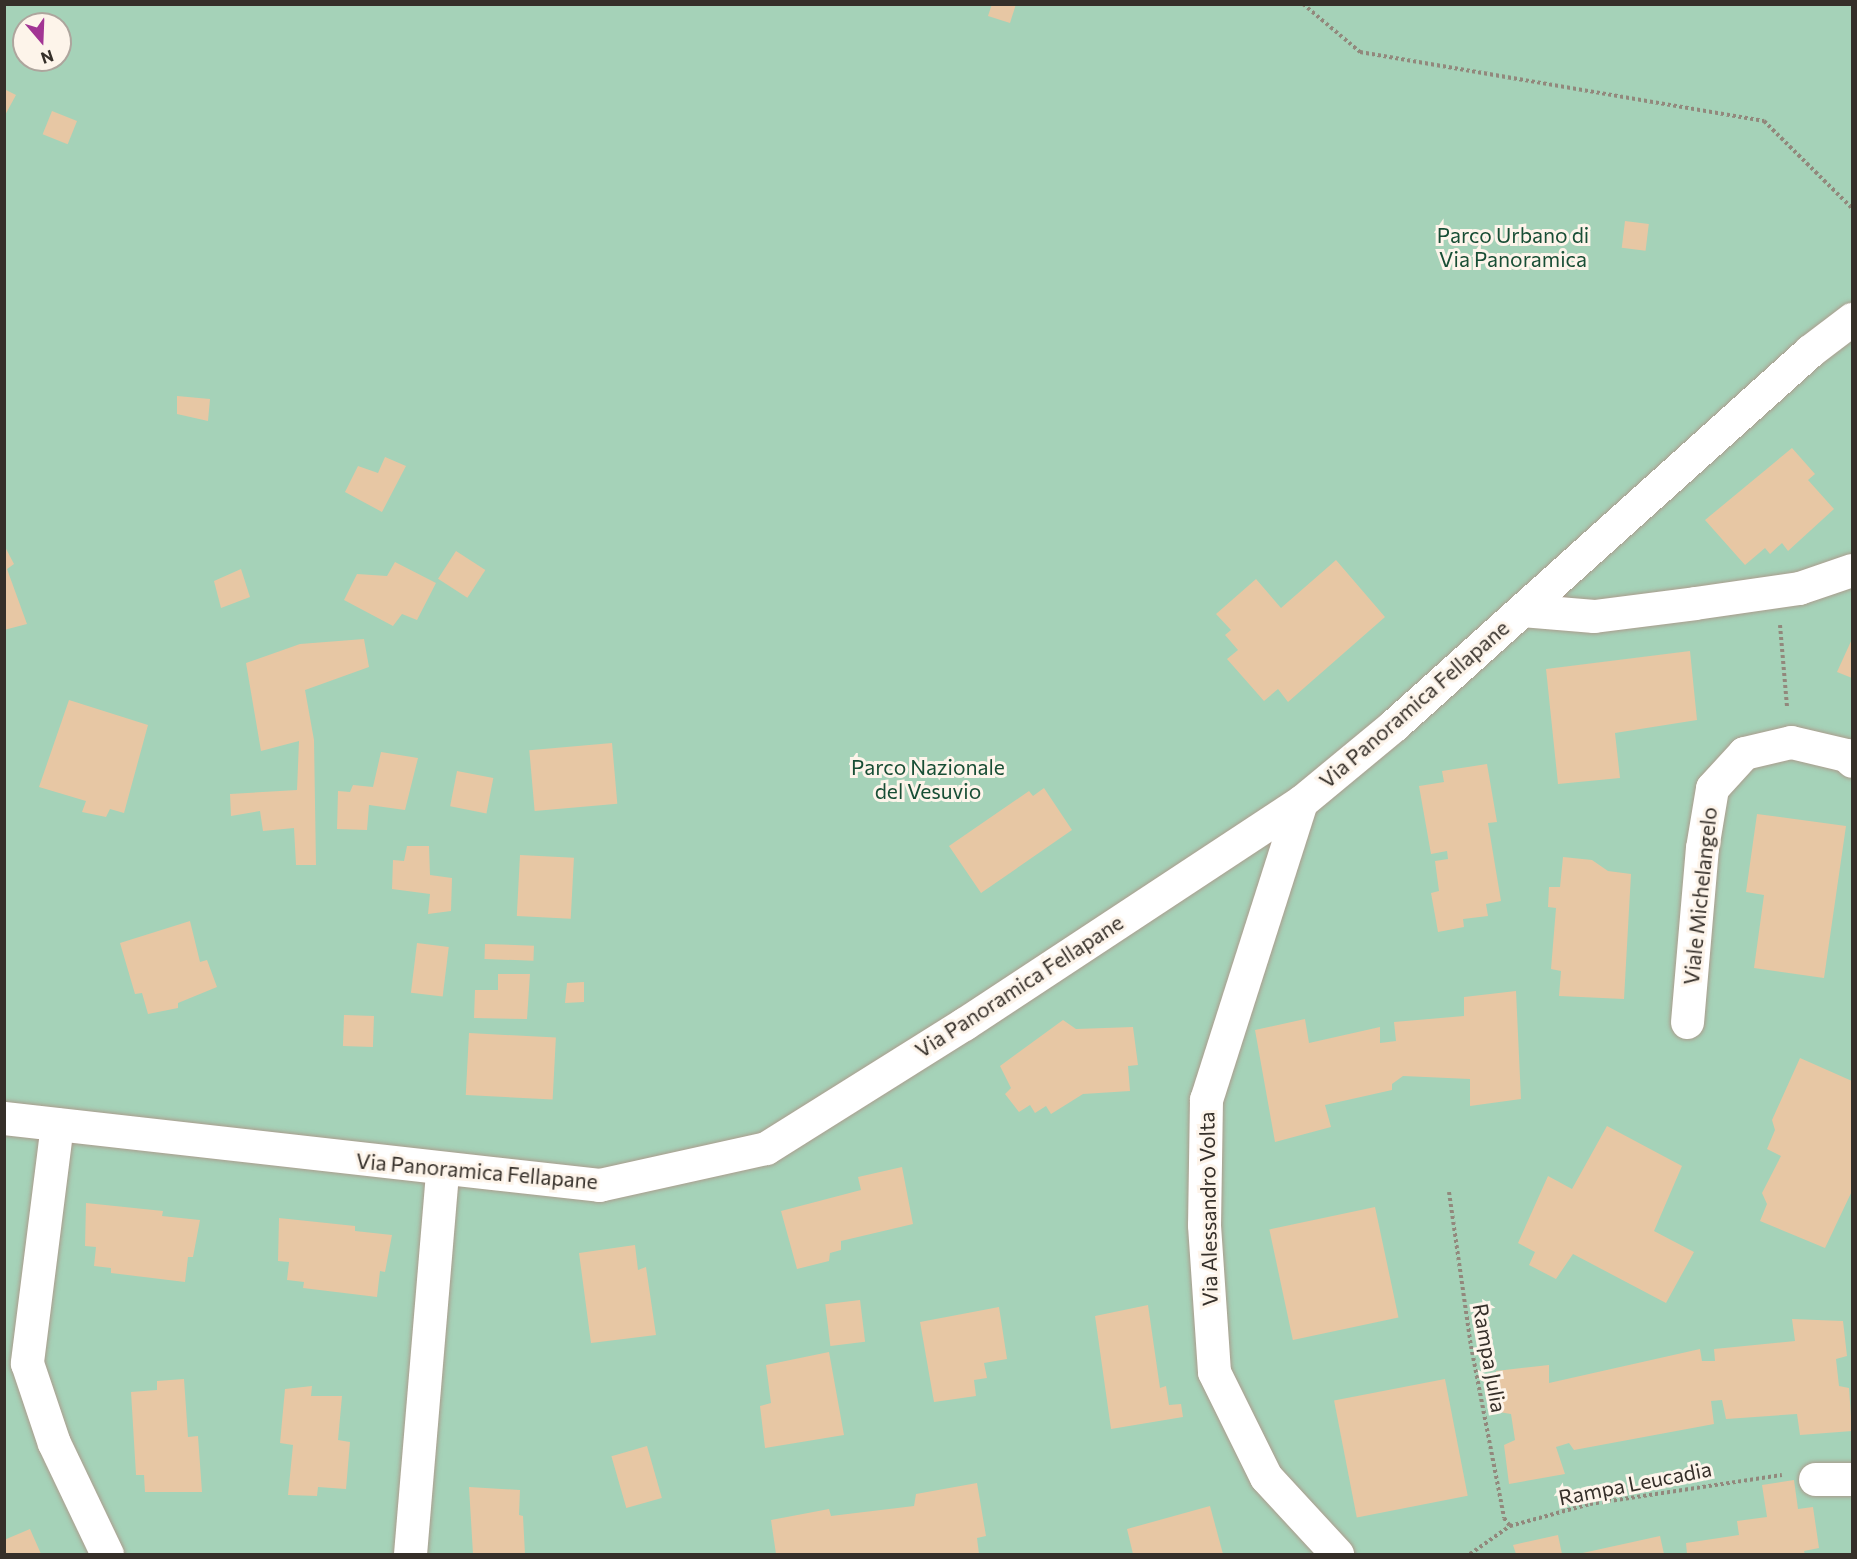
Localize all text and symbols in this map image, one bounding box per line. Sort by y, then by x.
north arrow [12,12,72,72]
text: N [39,47,56,69]
park label: Parco Urbano di Via Panoramica [1437,222,1589,272]
street label: Via Panoramica Fellapane [1314,615,1514,793]
park label: Parco Nazionale del Vesuvio [851,754,1005,804]
street label: Viale Michelangelo [1678,806,1722,986]
street label: Via Panoramica Fellapane [910,909,1128,1063]
street label: Via Alessandro Volta [1194,1111,1222,1307]
street label: Via Panoramica Fellapane [355,1148,599,1194]
street label: Rampa Julia [1468,1302,1512,1414]
street label: Rampa Leucadia [1556,1456,1714,1510]

